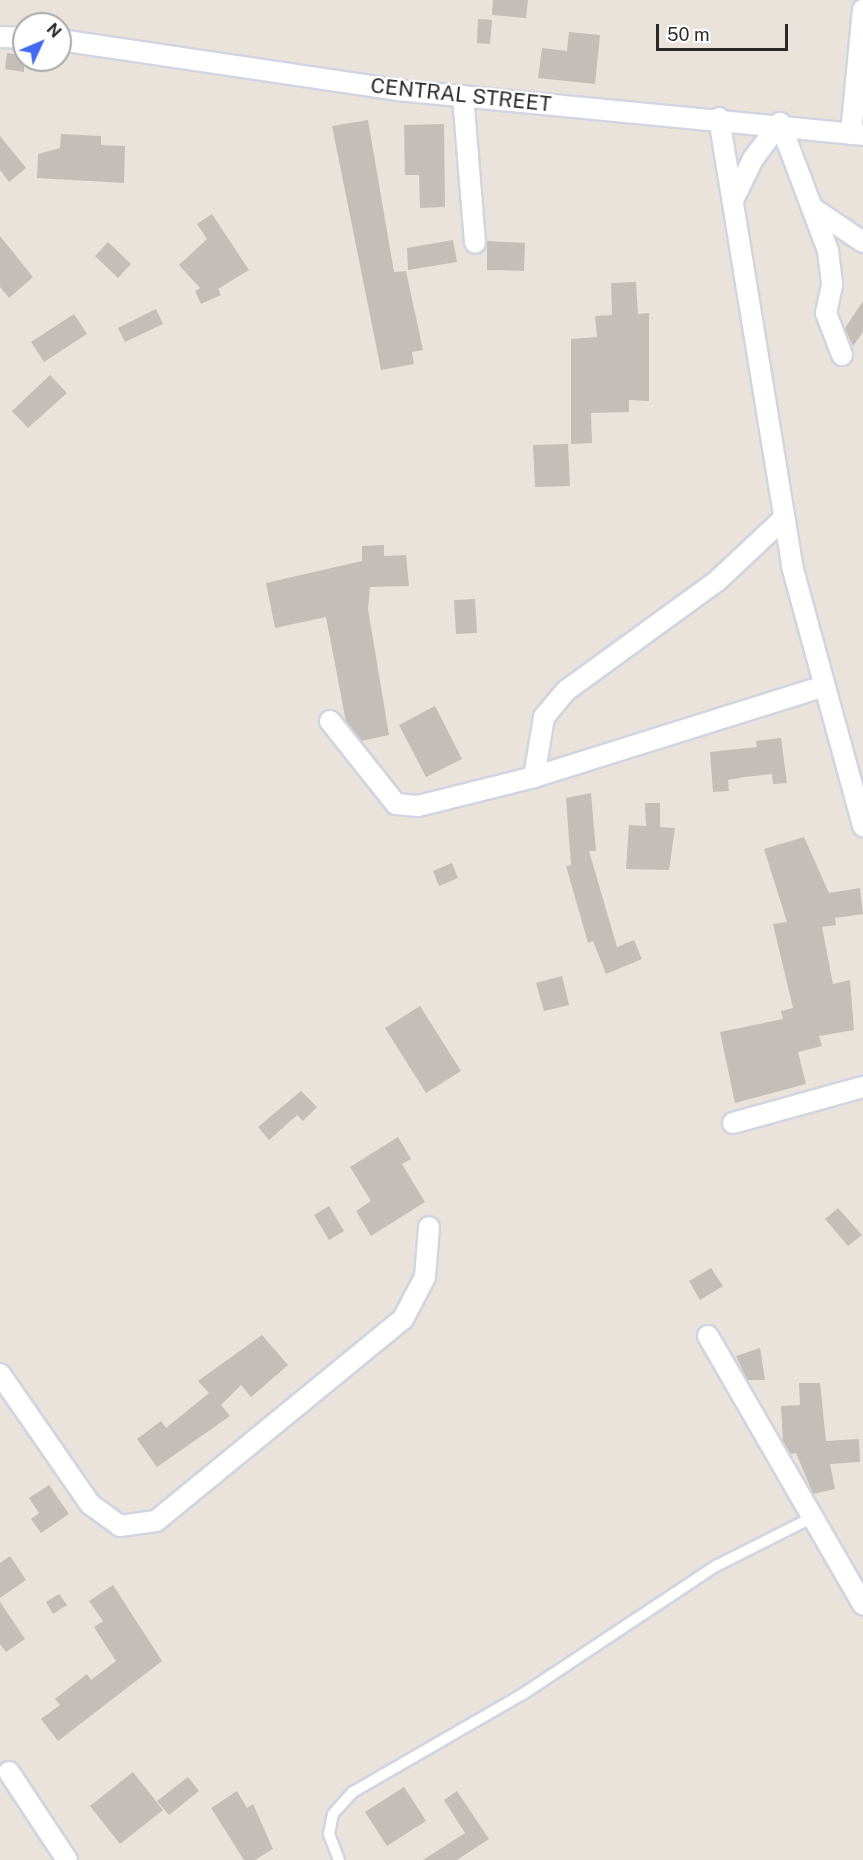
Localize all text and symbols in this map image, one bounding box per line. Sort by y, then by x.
north arrow [12,12,72,72]
scale bar [659,12,791,50]
text: N [43,19,65,42]
text: 50 m [667,24,710,45]
street label: CENTRAL STREET [369,73,553,117]

